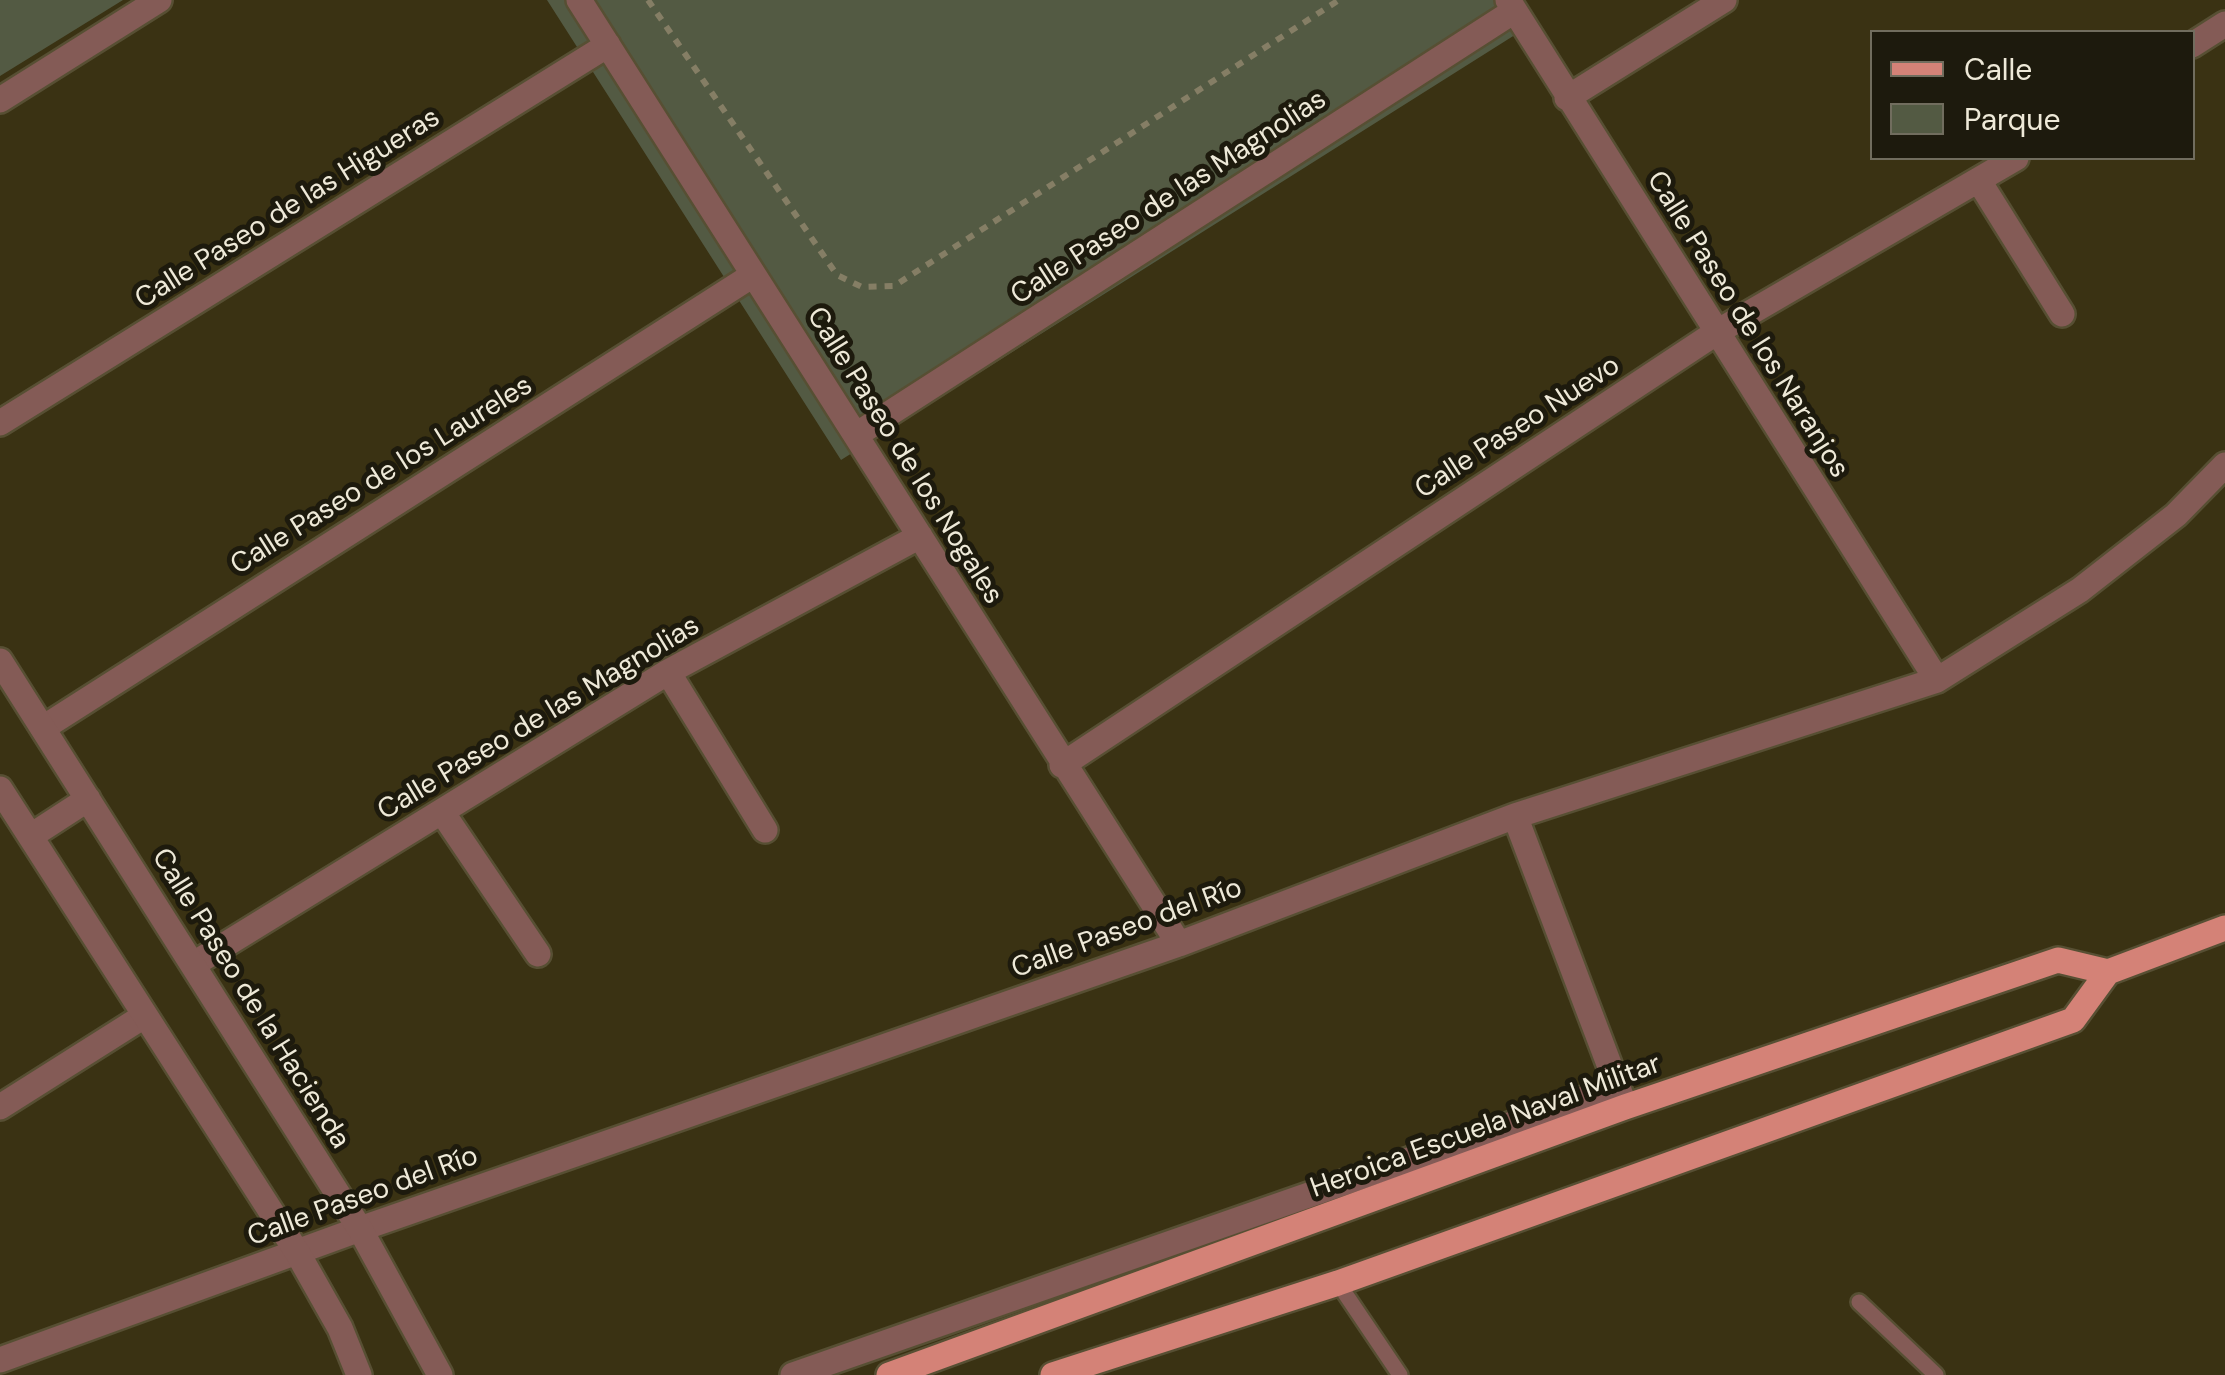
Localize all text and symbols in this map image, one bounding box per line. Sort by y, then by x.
legend [1870,30,2195,160]
text: Calle [1964,50,2032,89]
street label: Calle Paseo de las Magnolias [1005,83,1333,313]
text: Parque [1964,100,2061,139]
street label: Calle Paseo de las Higueras [129,101,447,317]
street label: Calle Paseo de los Naranjos [1639,166,1855,484]
street label: Calle Paseo de los Nogales [799,301,1009,611]
street label: Calle Paseo Nuevo [1409,349,1627,507]
street label: Calle Paseo de los Laureles [225,369,539,583]
street label: Calle Paseo de las Magnolias [372,610,706,828]
street label: Calle Paseo de la Hacienda [144,843,356,1155]
street label: Calle Paseo del Río [1007,872,1247,986]
street label: Heroica Escuela Naval Militar [1306,1048,1666,1206]
street label: Calle Paseo del Río [243,1140,483,1254]

